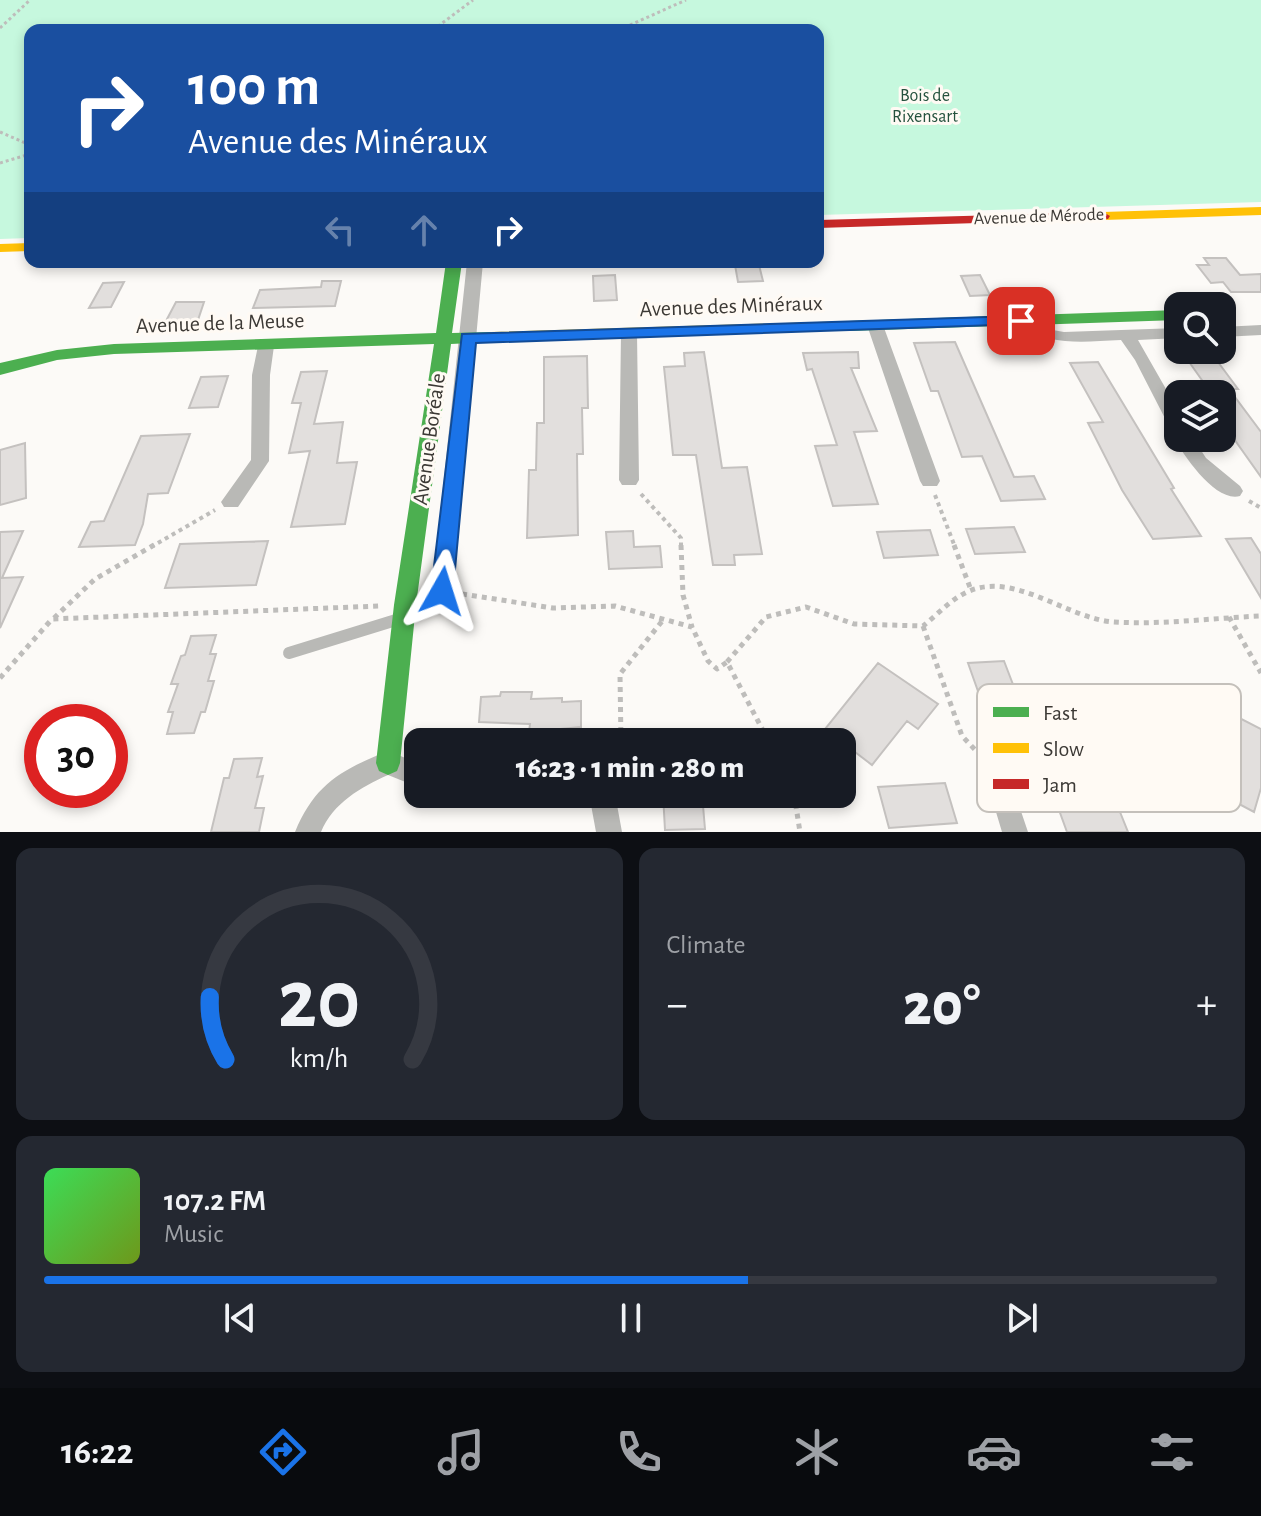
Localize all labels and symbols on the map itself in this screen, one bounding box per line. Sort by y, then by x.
park label: Bois de Rixensart [892,87,958,126]
street label: Avenue de Mérode [974,206,1104,228]
pin [987,287,1055,355]
street label: Avenue des Minéraux [639,292,823,320]
street label: Avenue de la Meuse [135,309,305,337]
street label: Avenue Boréale [409,372,449,506]
position arrow [400,549,484,633]
legend [977,684,1241,812]
text: Fast [1043,702,1077,724]
speed limit sign: 30 [24,704,128,808]
text: Slow [1043,738,1084,760]
text: Jam [1043,774,1077,796]

